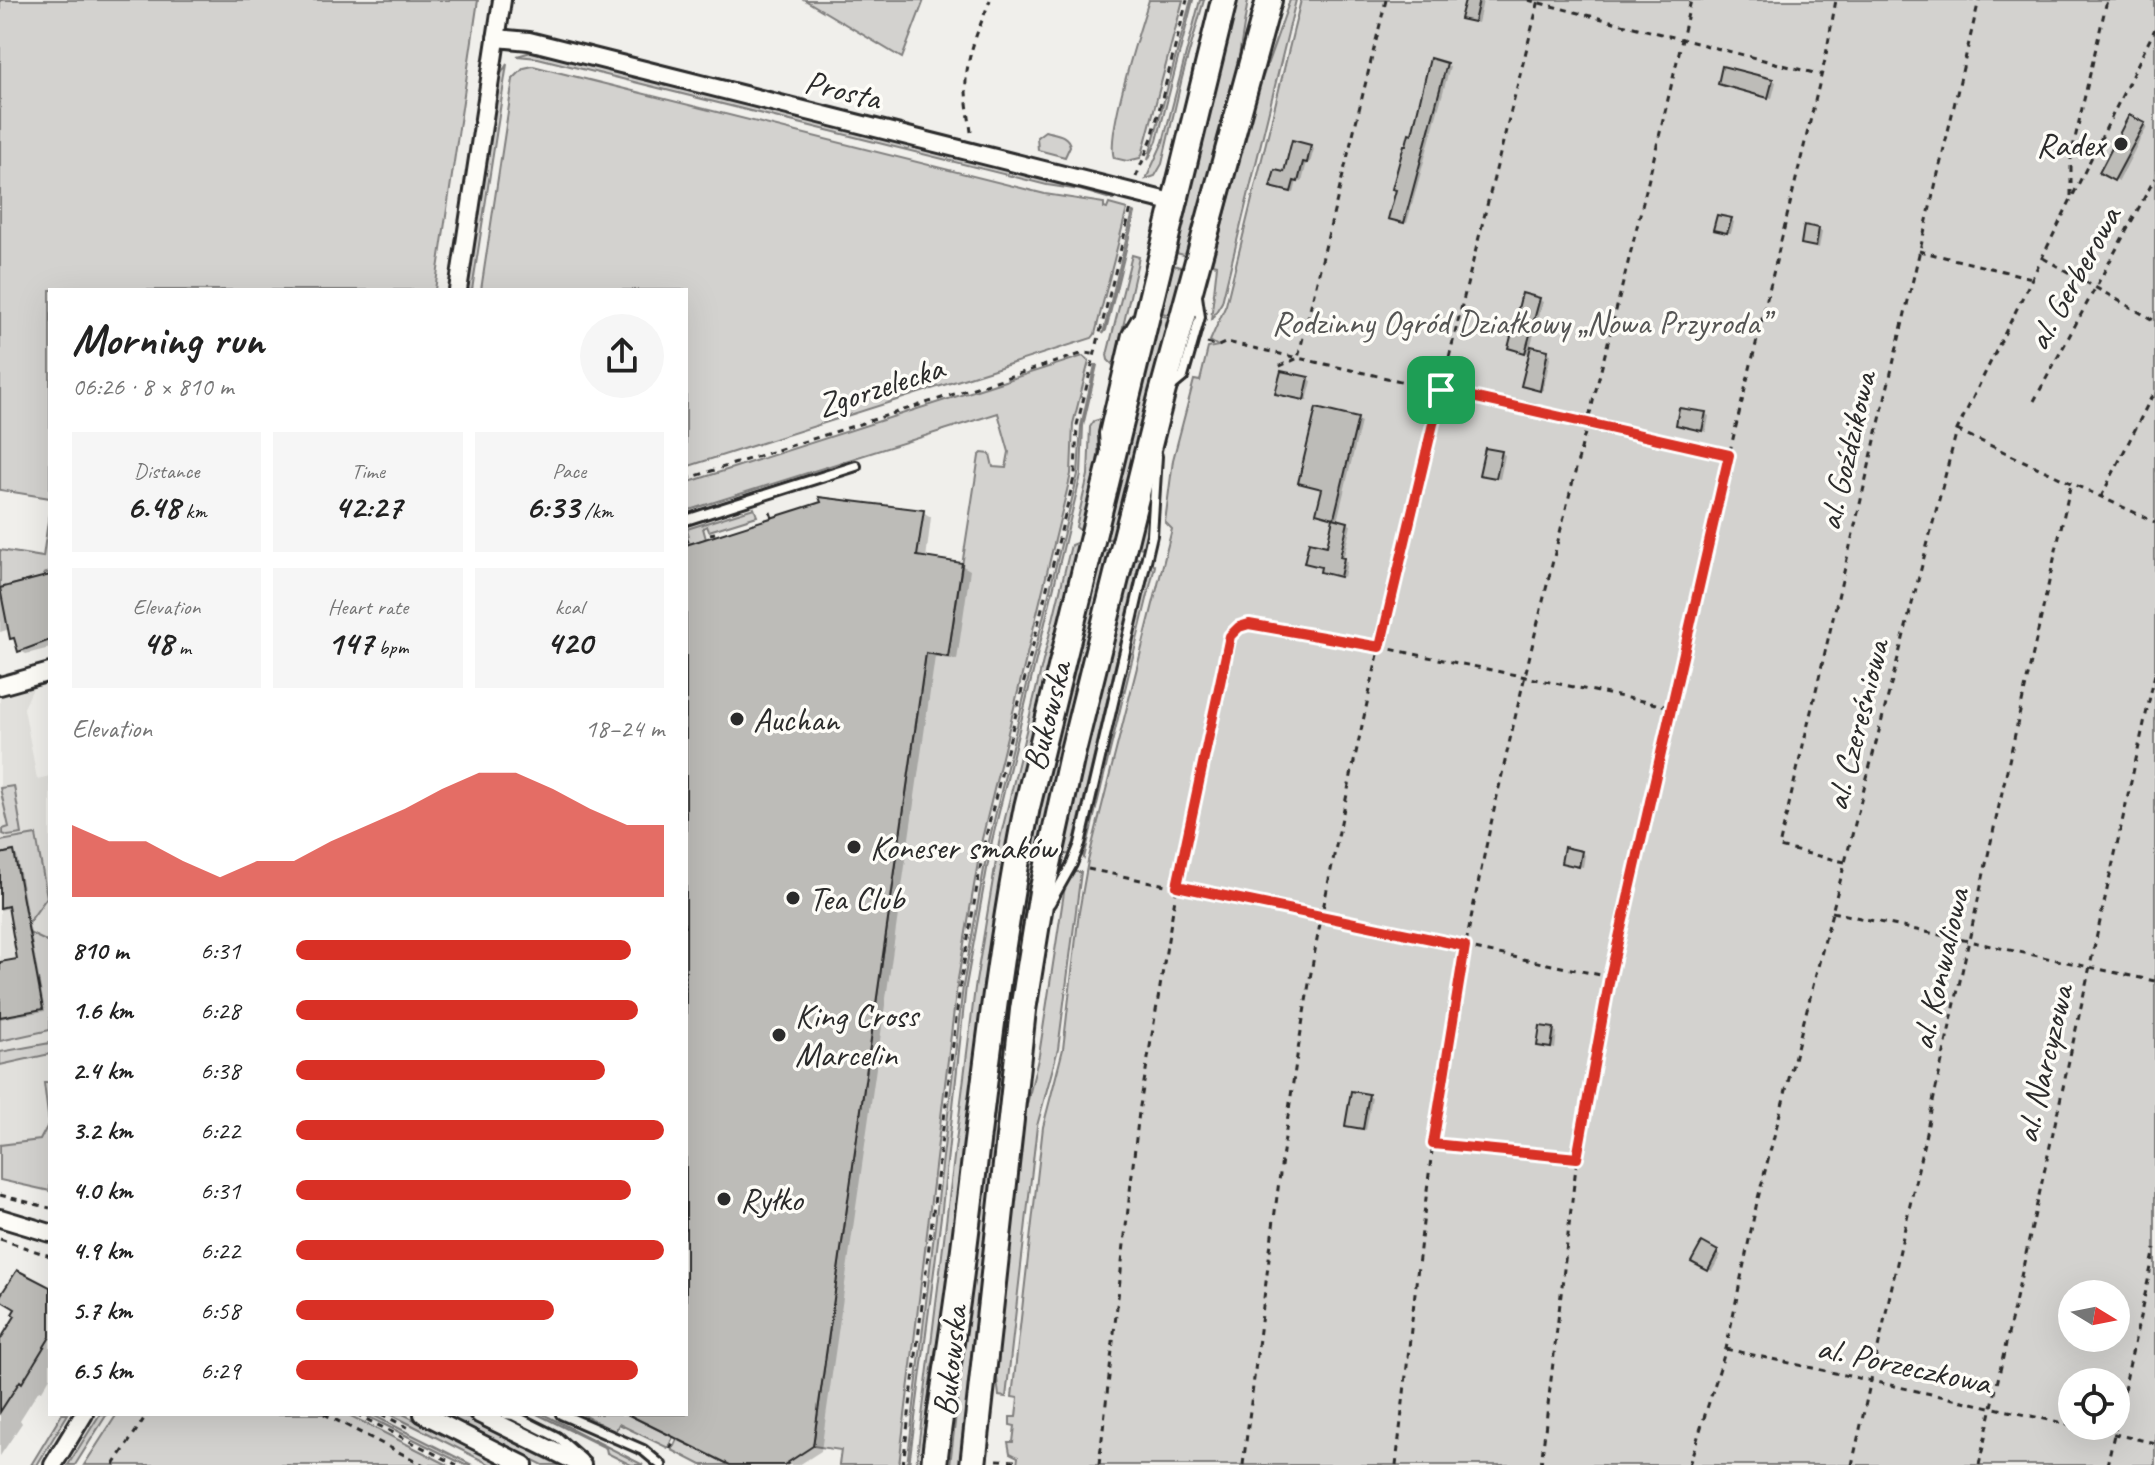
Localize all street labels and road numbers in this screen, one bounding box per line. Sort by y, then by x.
street label: Prosta [801,59,887,120]
street label: al. Gerberowa [2016,197,2132,358]
street label: Zgorzelecka [811,345,951,427]
street label: al. Goździkowa [1807,365,1886,534]
street label: al. Czereśniowa [1815,632,1899,815]
street label: Bukowska [1012,654,1081,775]
street label: al. Konwaliowa [1900,882,1979,1054]
street label: al. Narcyzowa [2004,978,2083,1147]
street label: Bukowska [922,1301,977,1418]
street label: al. Porzeczkowa [1813,1325,1997,1404]

